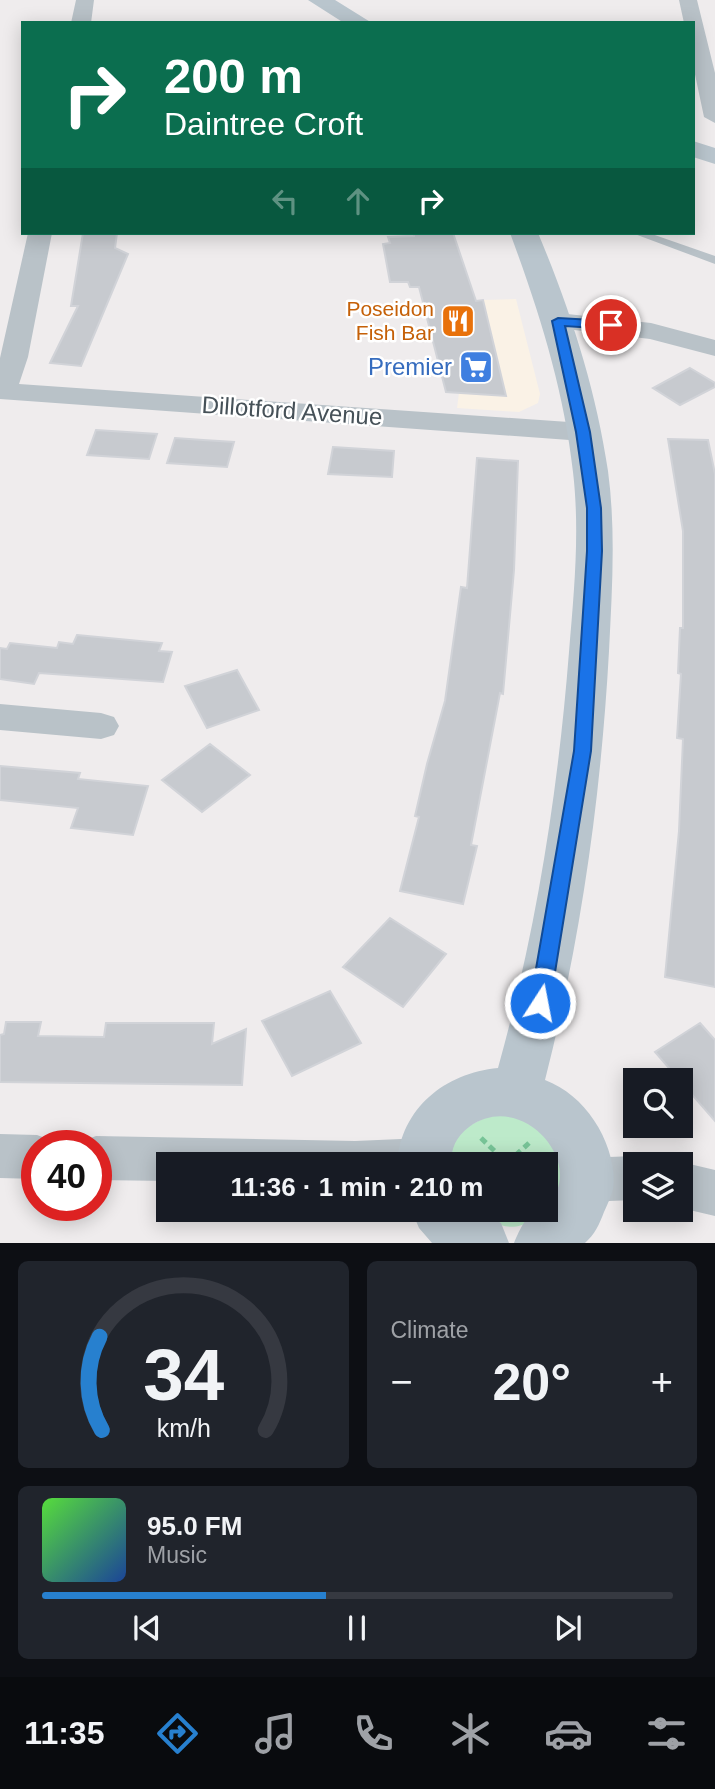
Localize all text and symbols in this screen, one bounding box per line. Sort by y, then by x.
icon: right [49,49,140,140]
text: 200 m [164,49,303,103]
text: Daintree Croft [164,106,363,142]
icon: left [266,182,304,220]
icon: ahead [339,182,377,220]
icon: right [412,182,450,220]
pin [581,295,641,355]
place label: Poseidon Fish Bar [346,297,434,344]
restaurant icon: Poseidon Fish Bar [439,302,477,340]
icon: arrive [592,306,630,344]
supermarket icon: Premier [457,348,495,386]
place label: Premier [368,353,452,380]
street label: Dillotford Avenue [201,391,383,430]
position arrow [503,966,577,1040]
map controls [623,1068,693,1222]
button: search [623,1068,693,1138]
speed limit sign: 40 [21,1130,112,1221]
button: layers [623,1152,693,1222]
text: 11:36 · 1 min · 210 m [231,1172,483,1202]
text: Climate [391,1317,468,1343]
text: 34 [143,1335,224,1416]
text: 20° [492,1353,571,1411]
text: − [391,1361,413,1403]
text: + [651,1361,673,1403]
text: km/h [156,1414,210,1442]
text: 95.0 FM [147,1511,242,1541]
text: Music [147,1542,207,1568]
icon: previous [128,1609,166,1647]
icon: pause [338,1609,376,1647]
icon: next [549,1609,587,1647]
icon: directions [153,1709,202,1758]
icon: music [251,1709,300,1758]
icon: phone [349,1709,398,1758]
icon: climate [446,1709,495,1758]
icon: car [544,1709,593,1758]
icon: filters [642,1709,691,1758]
text: 11:35 [24,1715,104,1751]

